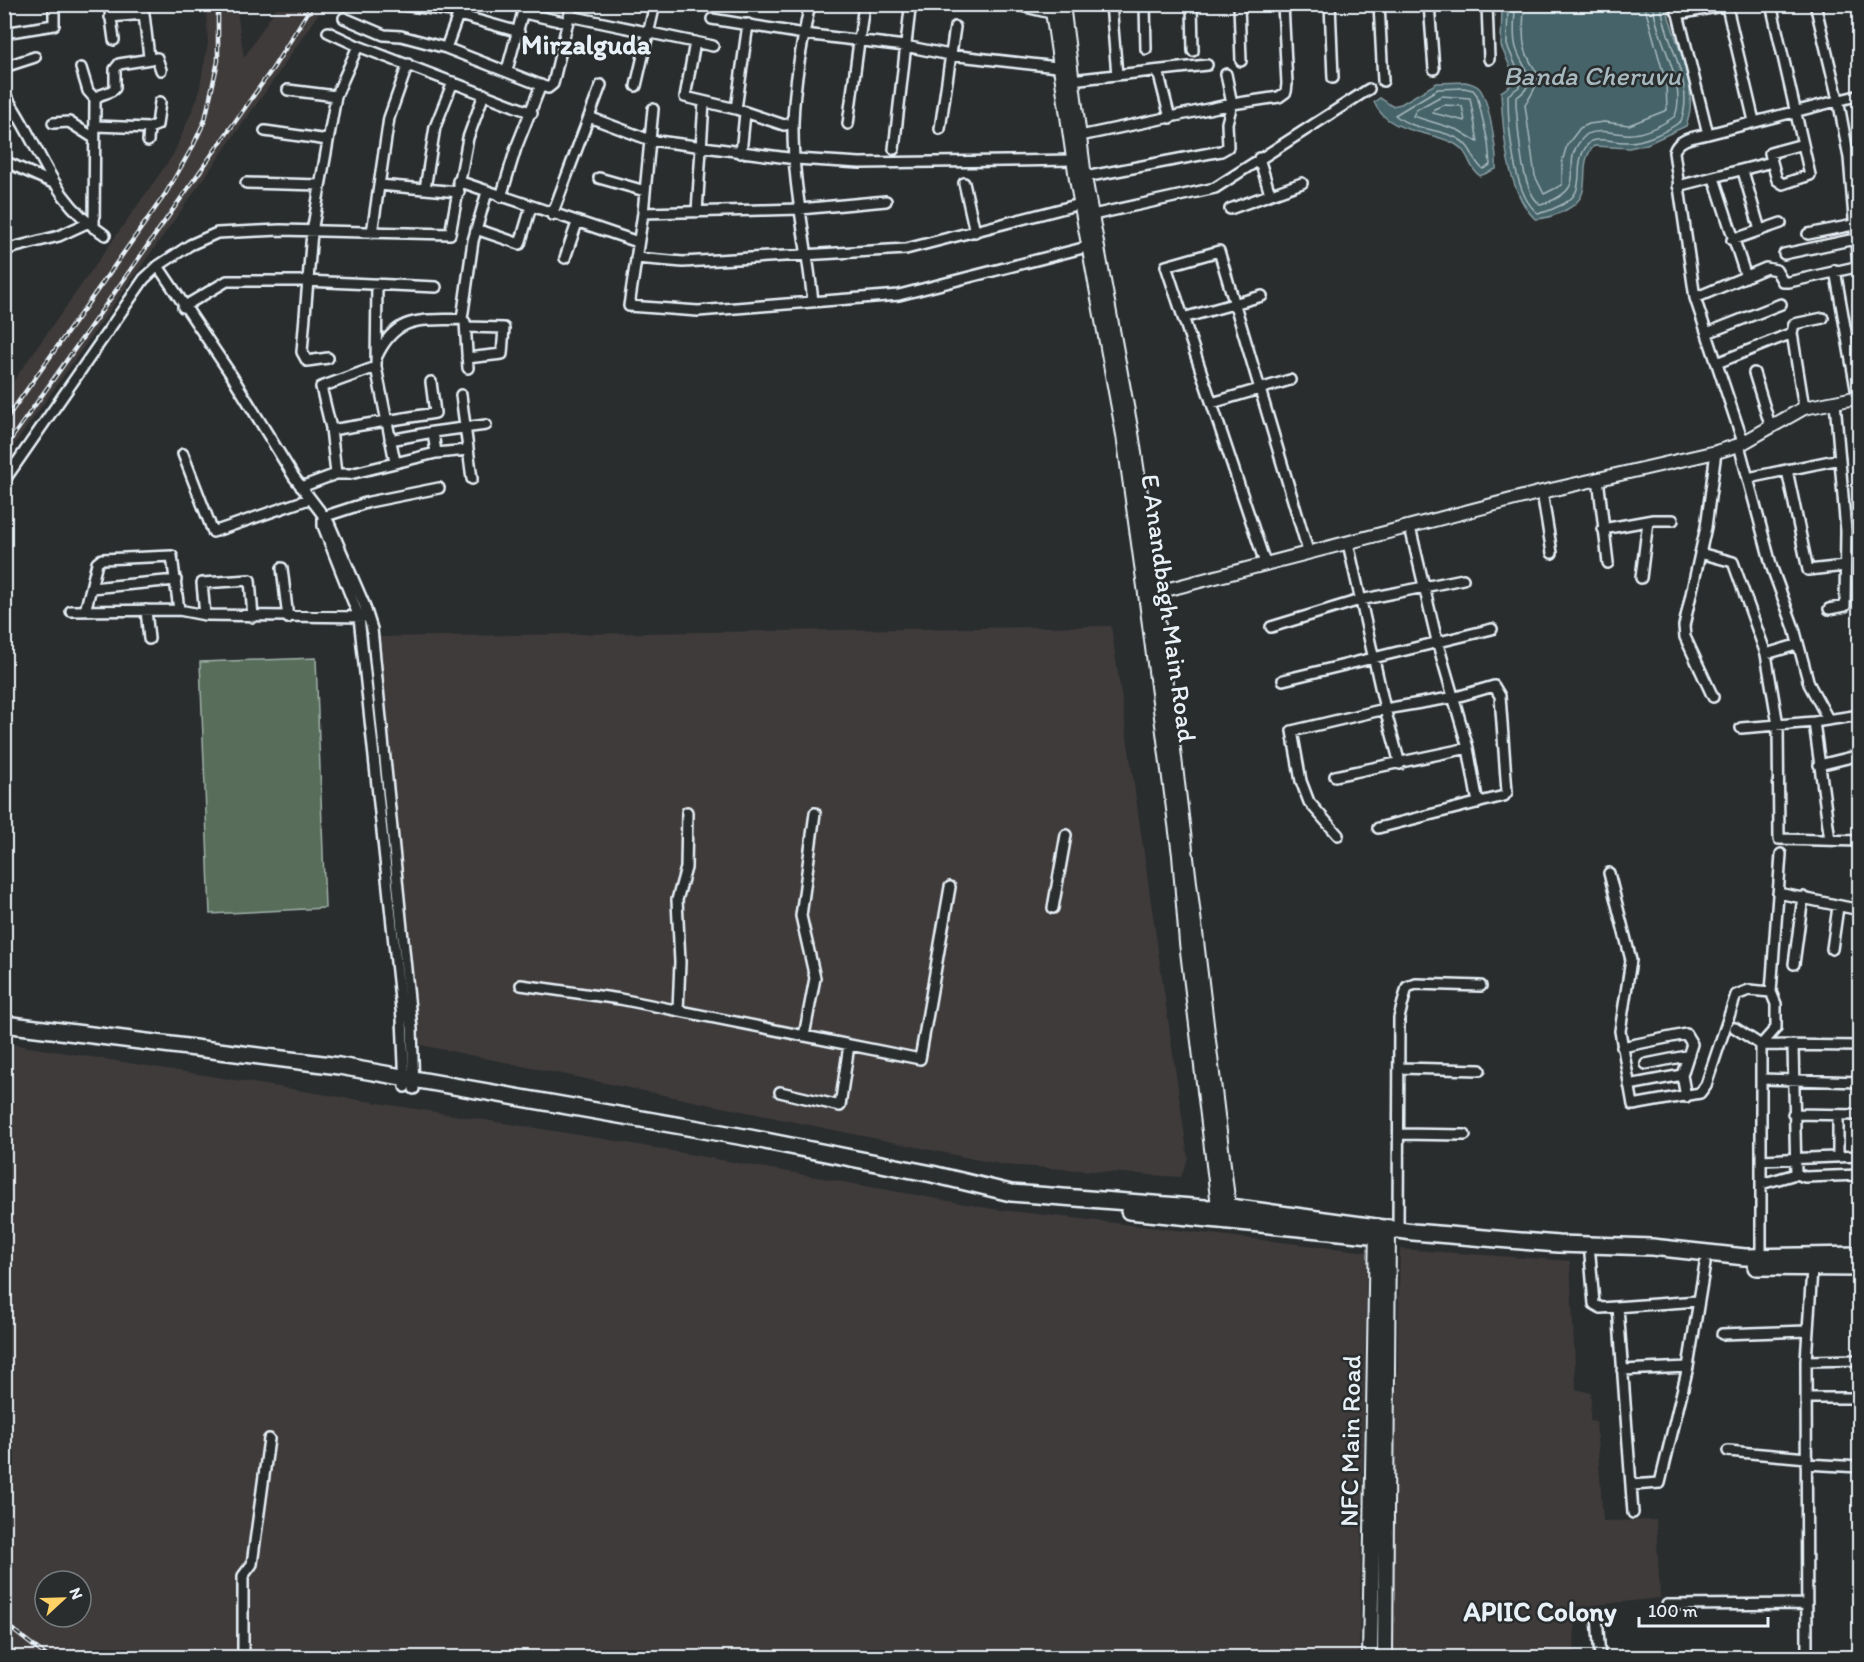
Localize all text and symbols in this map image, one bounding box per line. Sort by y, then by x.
district label: Mirzalguda [521,28,652,61]
water label: Banda Cheruvu [1503,59,1681,92]
street label: E Anandbagh Main Road [1134,472,1204,744]
street label: NFC Main Road [1333,1355,1367,1527]
north arrow [33,1569,93,1629]
text: N [66,1585,87,1602]
scale bar [1639,1590,1768,1628]
district label: APIIC Colony [1463,1595,1617,1628]
text: 100 m [1648,1600,1698,1622]

